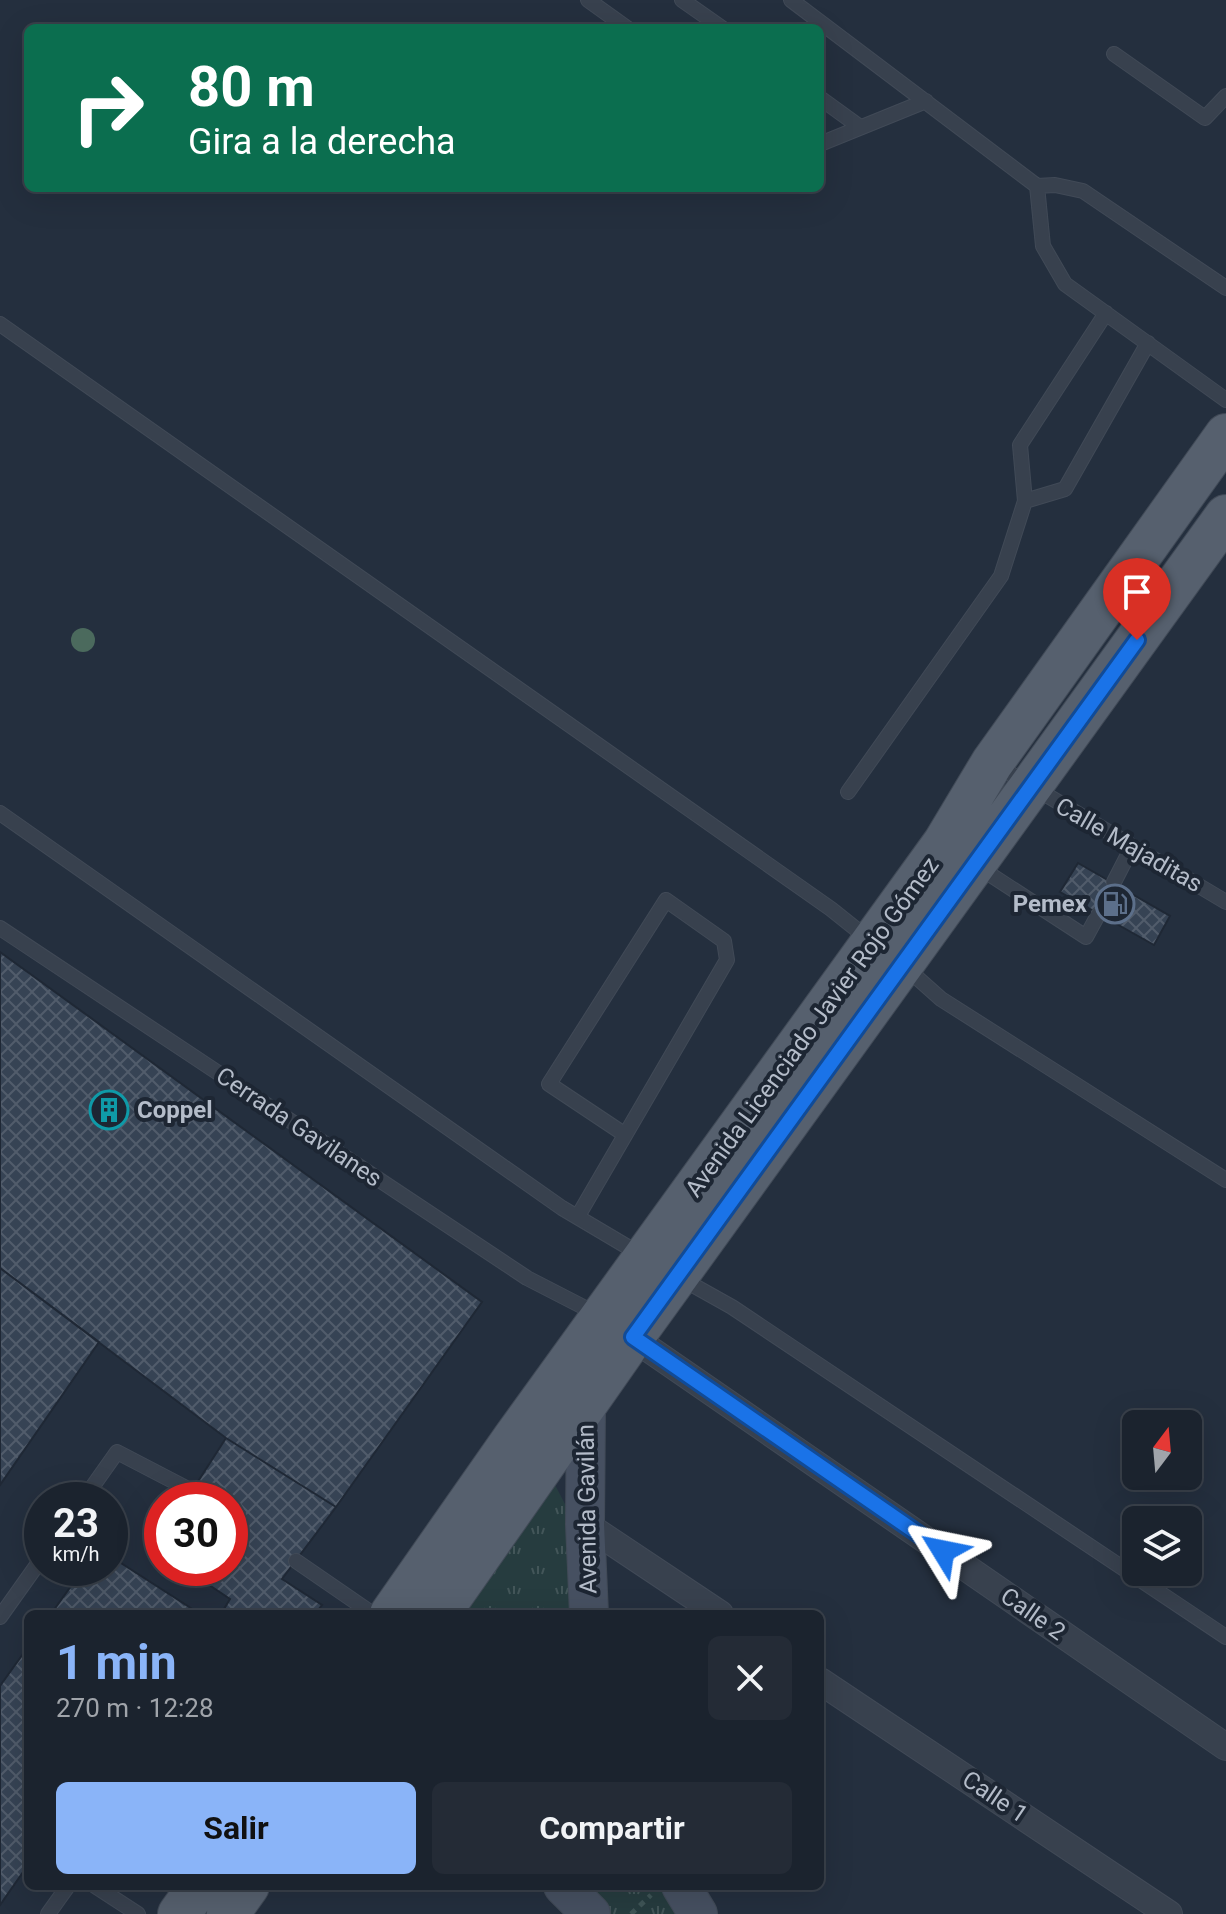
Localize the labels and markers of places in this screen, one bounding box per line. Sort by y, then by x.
pin [1103,558,1171,640]
fuel station icon: Pemex [1094,883,1136,925]
place label: Pemex [1013,890,1088,918]
building icon: Coppel [88,1089,130,1131]
place label: Coppel [137,1096,213,1124]

